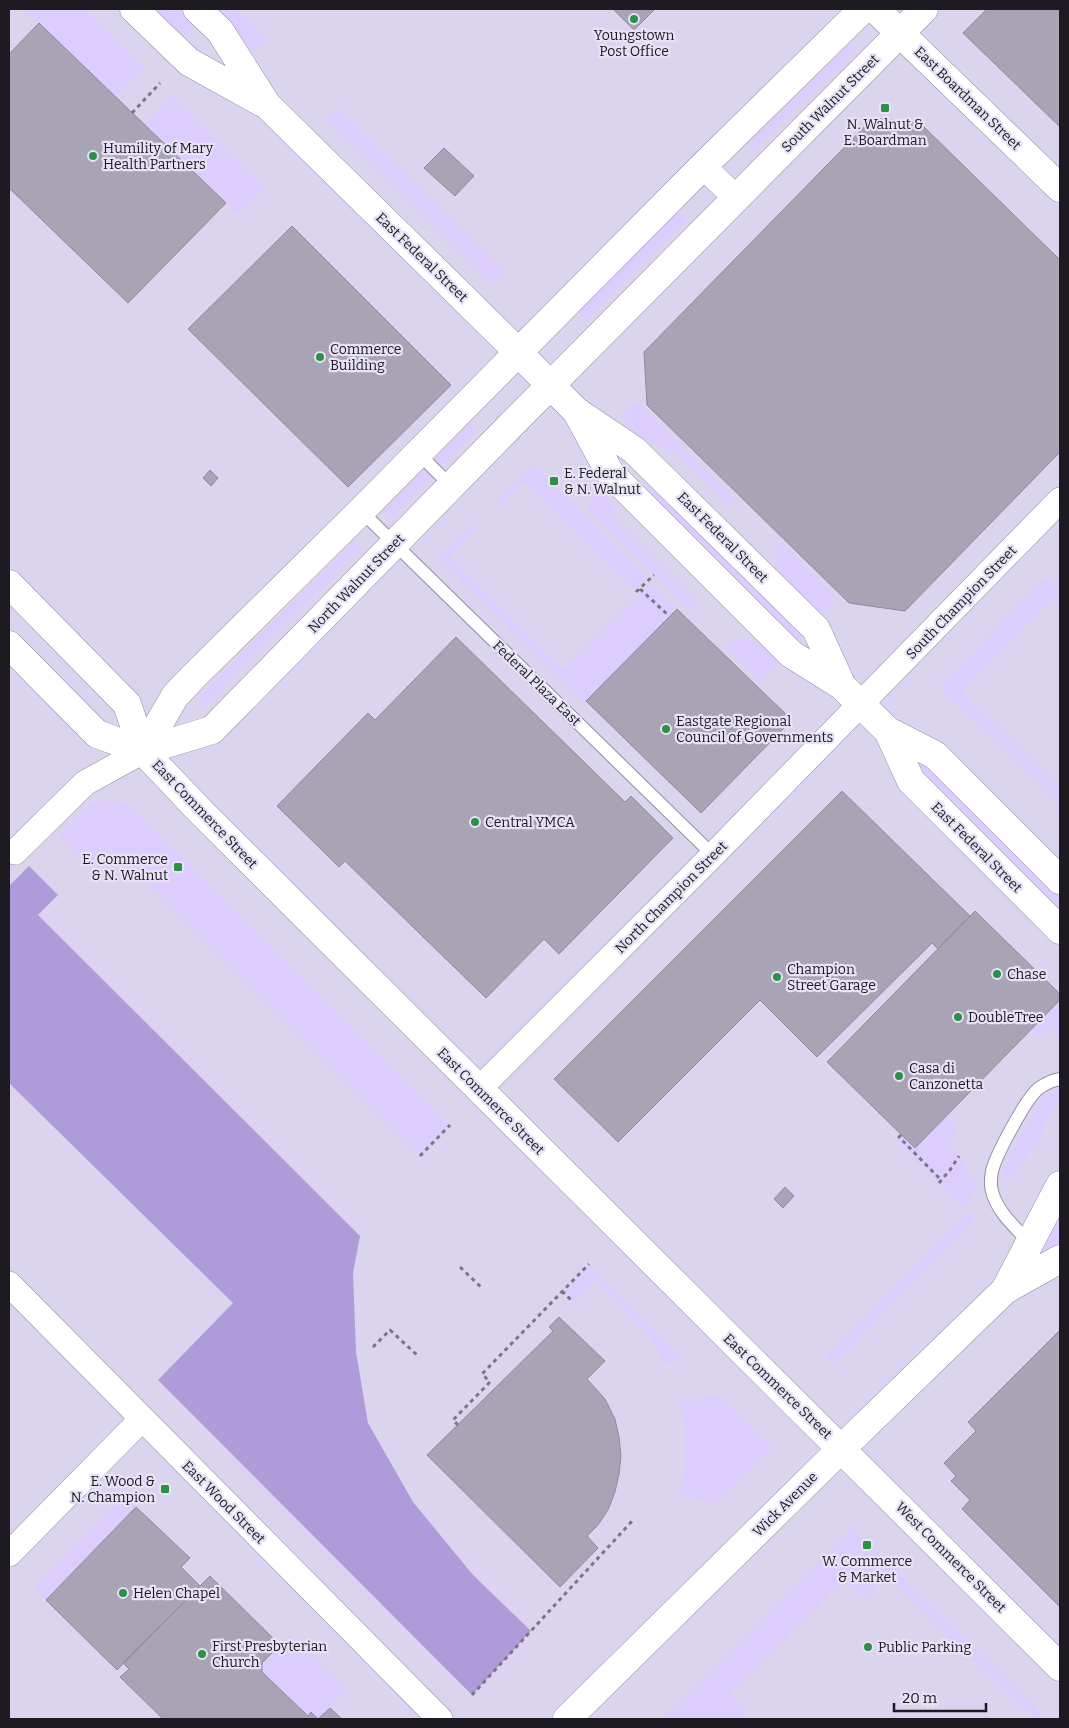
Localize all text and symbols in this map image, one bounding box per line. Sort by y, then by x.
marker: Youngstown Post Office [628,13,640,25]
place label: Youngstown Post Office [594,27,674,60]
street label: East Boardman Street [911,43,1024,154]
street label: South Walnut Street [778,51,883,156]
marker: N. Walnut & E. Boardman [879,102,891,114]
place label: N. Walnut & E. Boardman [843,116,927,149]
place label: Humility of Mary Health Partners [103,140,214,173]
marker: Humility of Mary Health Partners [87,150,99,162]
street label: East Federal Street [372,209,471,306]
place label: Commerce Building [330,341,402,374]
marker: Commerce Building [314,351,326,363]
place label: E. Federal & N. Walnut [564,465,641,498]
marker: E. Federal & N. Walnut [548,475,560,487]
street label: East Federal Street [674,488,772,586]
street label: North Walnut Street [305,530,408,636]
street label: South Champion Street [903,542,1020,663]
street label: Federal Plaza East [489,637,584,730]
place label: Eastgate Regional Council of Governments [676,713,833,746]
marker: Eastgate Regional Council of Governments [660,723,672,735]
street label: East Commerce Street [148,756,261,872]
street label: East Federal Street [928,798,1026,896]
place label: Central YMCA [485,814,575,831]
marker: Central YMCA [469,816,481,828]
street label: North Champion Street [612,838,731,957]
place label: E. Commerce & N. Walnut [82,851,168,884]
marker: E. Commerce & N. Walnut [172,861,184,873]
place label: Champion Street Garage [787,961,876,994]
place label: Chase [1007,966,1046,983]
marker: Chase [991,968,1003,980]
marker: Champion Street Garage [771,971,783,983]
place label: DoubleTree [968,1009,1044,1026]
marker: DoubleTree [952,1011,964,1023]
street label: East Commerce Street [434,1044,548,1158]
place label: Casa di Canzonetta [909,1060,984,1093]
marker: Casa di Canzonetta [893,1070,905,1082]
street label: East Commerce Street [720,1330,836,1443]
street label: East Wood Street [178,1457,269,1548]
street label: Wick Avenue [749,1468,821,1540]
place label: E. Wood & N. Champion [70,1473,155,1506]
marker: E. Wood & N. Champion [159,1483,171,1495]
street label: West Commerce Street [892,1499,1009,1616]
marker: W. Commerce & Market [861,1539,873,1551]
place label: W. Commerce & Market [822,1553,912,1586]
place label: Helen Chapel [133,1585,220,1602]
marker: Helen Chapel [117,1587,129,1599]
place label: First Presbyterian Church [212,1638,327,1671]
place label: Public Parking [878,1639,971,1656]
marker: Public Parking [862,1641,874,1653]
marker: First Presbyterian Church [196,1648,208,1660]
scale bar [894,1680,986,1712]
text: 20 m [902,1689,938,1707]

